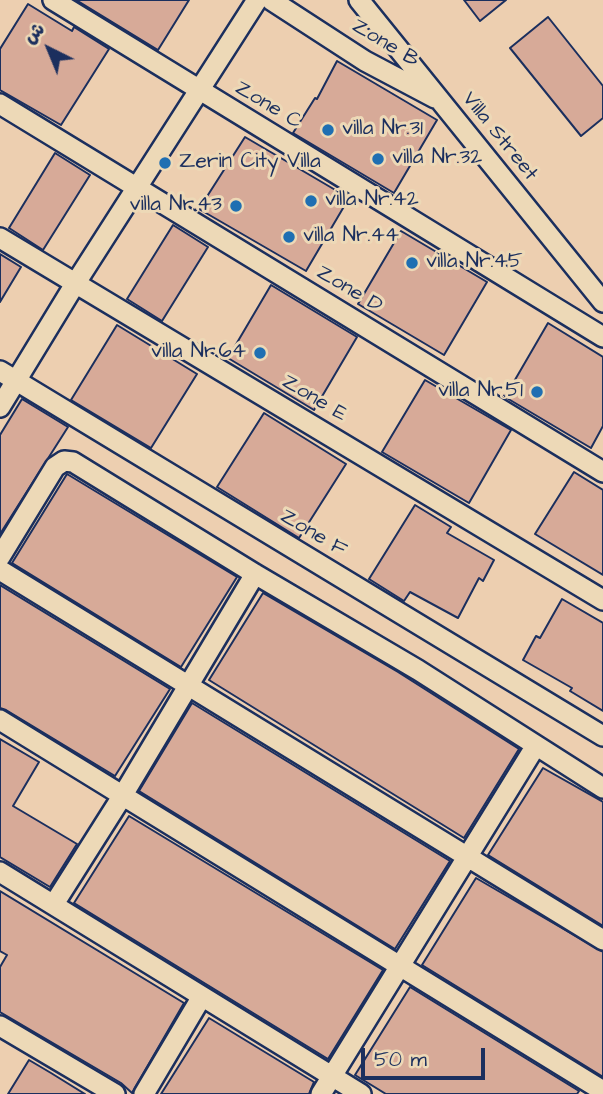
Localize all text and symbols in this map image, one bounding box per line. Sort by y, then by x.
north arrow [14,14,84,84]
street label: Zone B [347,14,423,74]
text: ش [17,16,51,50]
street label: Zone C [230,76,306,136]
street label: Villa Street [456,88,542,186]
place label: villa Nr.31 [342,117,423,143]
marker: villa Nr.31 [320,122,336,138]
place label: villa Nr.32 [392,146,482,172]
place label: Zerin City Villa [179,150,321,176]
marker: villa Nr.32 [370,151,386,167]
marker: Zerin City Villa [157,155,173,171]
place label: villa Nr.42 [325,188,419,214]
place label: villa Nr.43 [130,193,222,219]
marker: villa Nr.42 [303,193,319,209]
marker: villa Nr.43 [228,198,244,214]
place label: villa Nr.44 [303,224,399,250]
marker: villa Nr.44 [281,229,297,245]
place label: villa Nr.45 [426,250,523,276]
marker: villa Nr.45 [404,255,420,271]
street label: Zone D [312,261,386,319]
place label: villa Nr.64 [151,340,246,366]
marker: villa Nr.64 [252,345,268,361]
street label: Zone E [277,370,351,428]
place label: villa Nr.51 [438,379,523,405]
marker: villa Nr.51 [529,384,545,400]
street label: Zone F [275,504,351,564]
scale bar [365,1034,489,1078]
text: 50 m [374,1045,427,1074]

